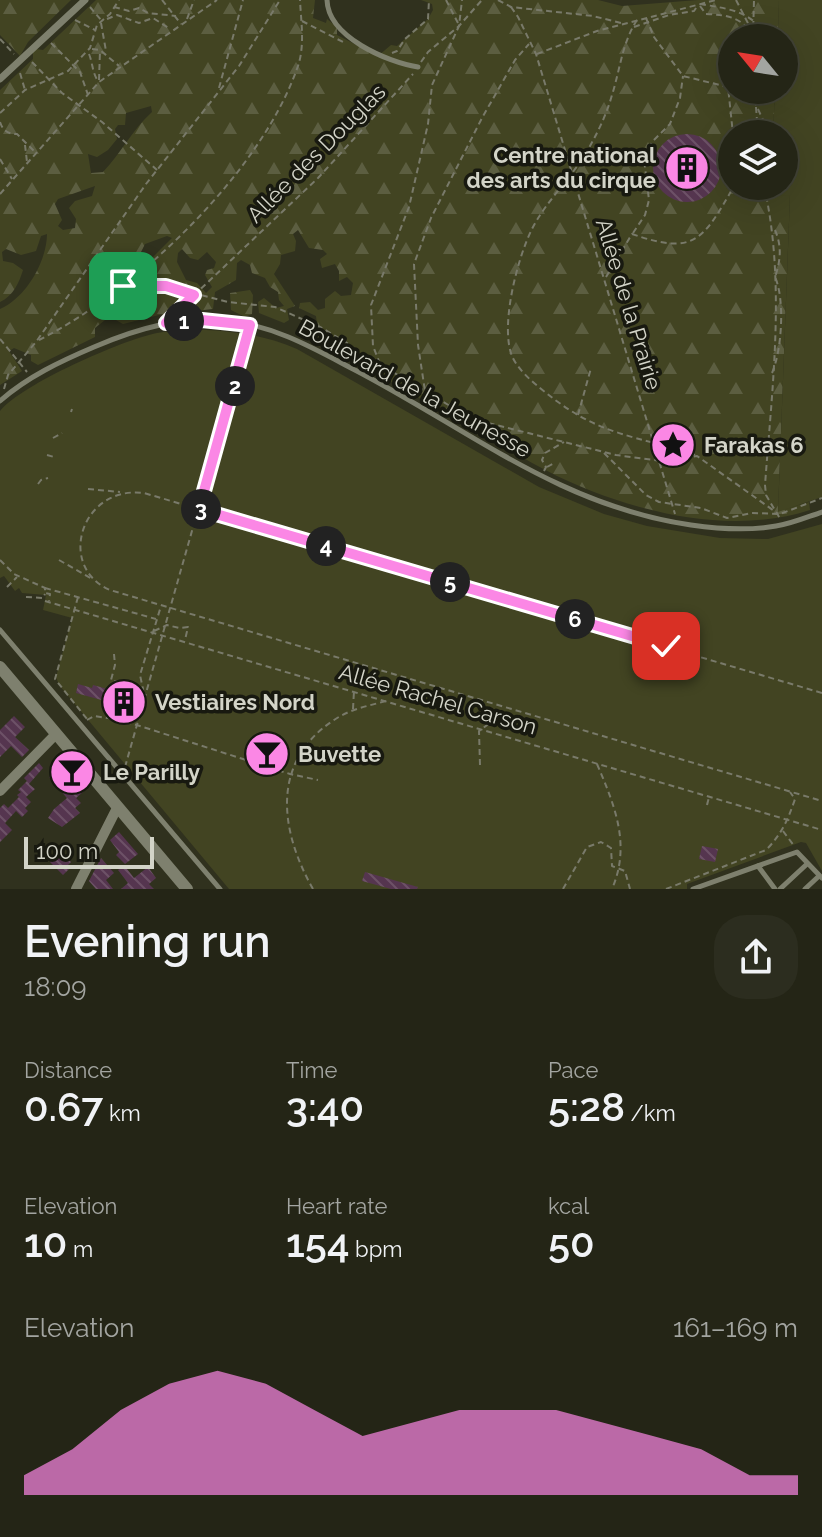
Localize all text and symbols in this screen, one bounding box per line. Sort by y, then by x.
north arrow [718,24,798,104]
map controls [718,24,798,200]
street label: Allée des Douglas [241,78,391,228]
button: layers [718,120,798,200]
place label: Centre national des arts du cirque [467,142,657,193]
building icon: Centre national des arts du cirque [663,144,711,192]
street label: Allée de la Prairie [591,215,667,393]
pin [89,252,157,320]
icon: arrive [101,264,145,308]
pin: 1 [164,301,204,341]
text: 1 [179,308,189,334]
street label: Boulevard de la Jeunesse [295,313,536,463]
pin: 2 [215,366,255,406]
text: 2 [229,373,241,399]
place icon: Farakas 6 [649,421,697,469]
place label: Farakas 6 [704,432,804,458]
pin: 3 [181,489,221,529]
text: 3 [195,496,207,522]
pin: 4 [306,526,346,566]
text: 4 [320,533,332,559]
pin: 5 [430,562,470,602]
text: 5 [444,569,456,595]
pin: 6 [555,599,595,639]
text: 6 [568,606,582,632]
pin [632,612,700,680]
icon: check [644,624,688,668]
street label: Allée Rachel Carson [336,658,540,740]
building icon: Vestiaires Nord [100,678,148,726]
place label: Vestiaires Nord [155,689,315,715]
bar icon: Buvette [243,730,291,778]
place label: Buvette [298,741,381,767]
bar icon: Le Parilly [48,748,96,796]
place label: Le Parilly [103,759,200,785]
scale bar [24,833,154,869]
text: 100 m [36,838,98,864]
button: share [714,915,798,999]
text: Evening run [24,916,271,967]
text: 18:09 [24,972,87,1002]
text: Distance [24,1057,112,1083]
text: Time [286,1057,337,1083]
text: Pace [548,1057,598,1083]
text: 0.67 [24,1083,103,1130]
text: 3:40 [286,1083,364,1130]
text: 5:28 [548,1083,625,1130]
text: km [103,1100,141,1126]
text: /km [625,1100,676,1126]
text: Elevation [24,1193,117,1219]
text: Heart rate [286,1193,387,1219]
text: kcal [548,1193,589,1219]
text: 10 [24,1219,67,1266]
text: 154 [286,1219,349,1266]
text: 50 [548,1219,595,1266]
text: m [67,1236,93,1262]
text: bpm [349,1236,402,1262]
text: Elevation [24,1313,134,1343]
text: 161–169 m [673,1313,798,1343]

